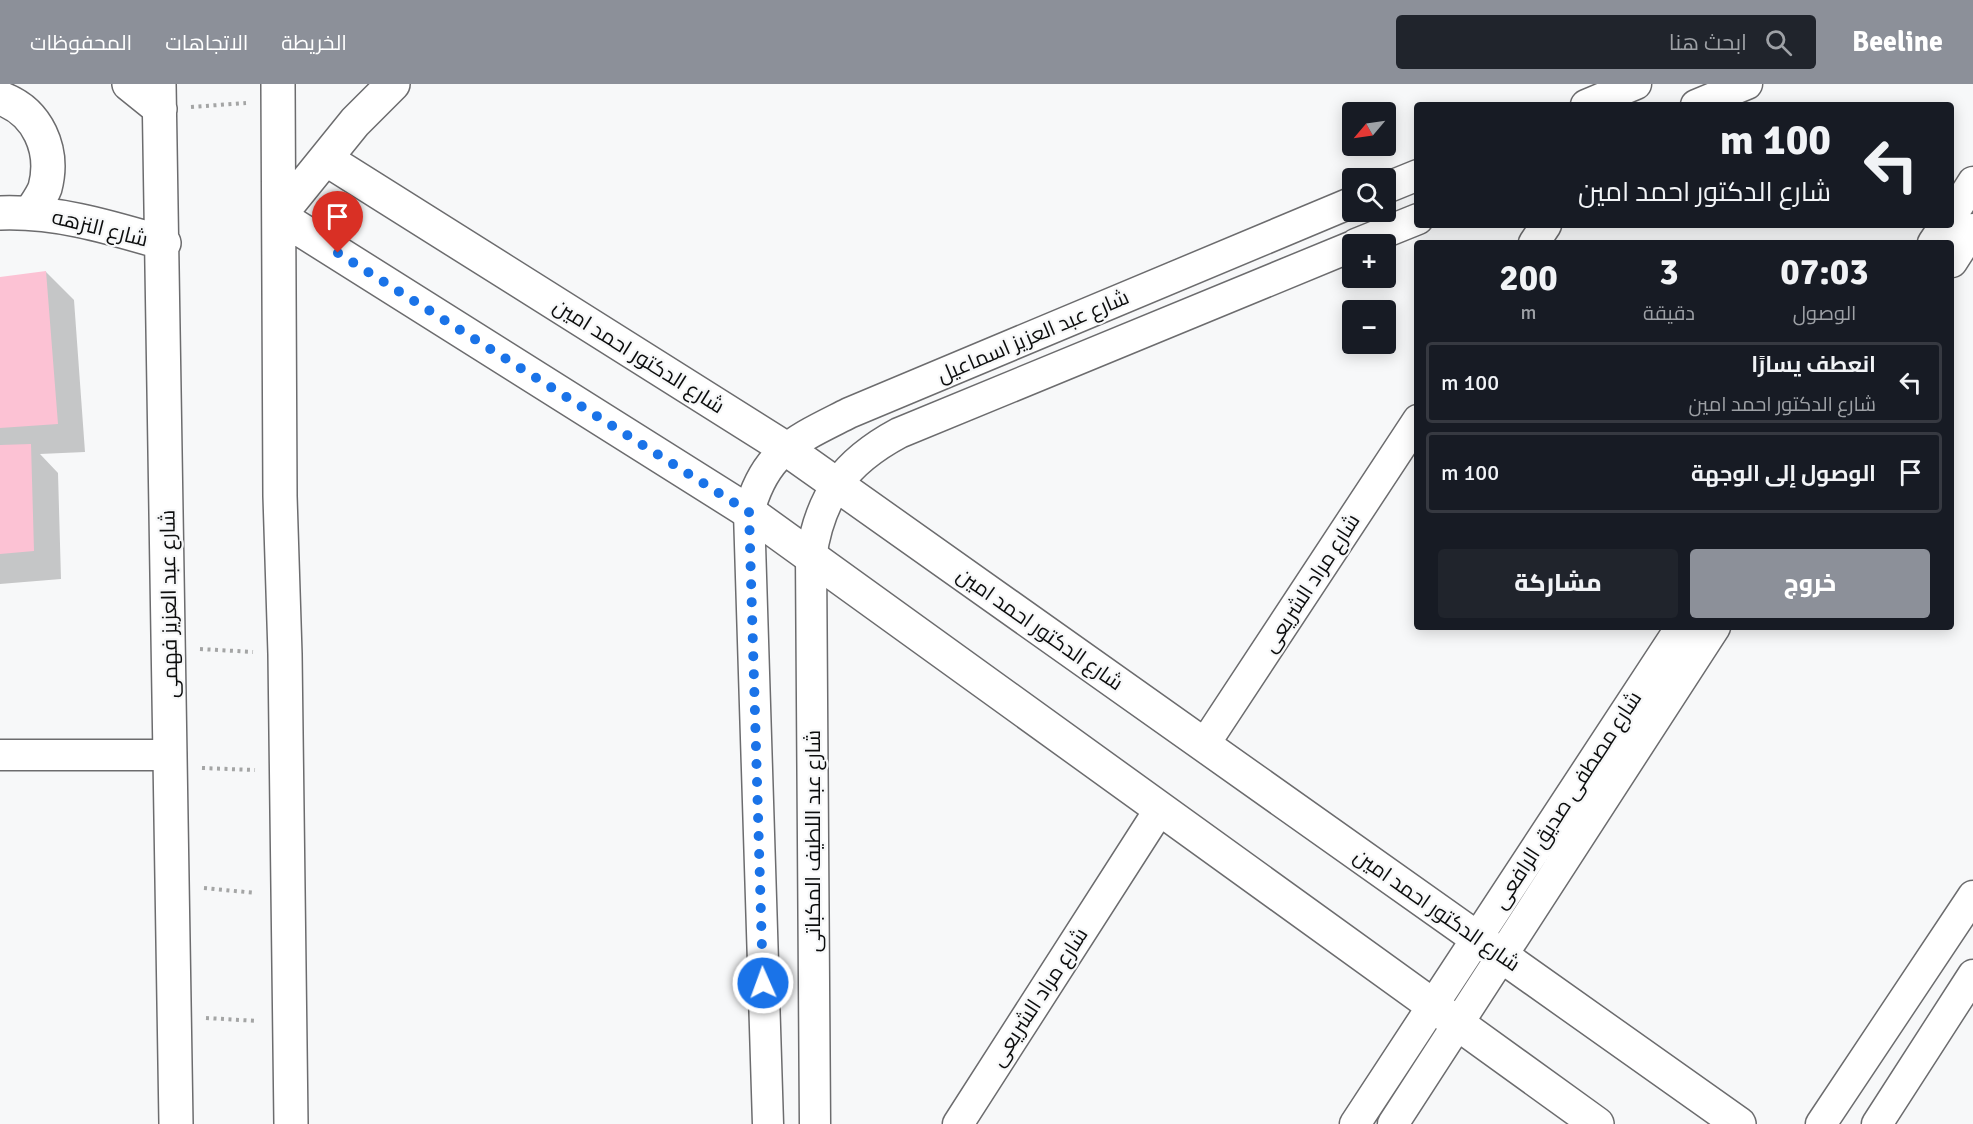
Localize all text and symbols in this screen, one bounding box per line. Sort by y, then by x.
search box [1396,15,1816,69]
text: Beeline [1852,25,1943,59]
icon: search [1762,26,1795,59]
text: ابحث هنا [1669,29,1747,56]
text: المحفوظات [30,30,132,56]
text: الاتجاهات [165,30,248,56]
text: الخريطة [281,30,347,56]
north arrow [1342,102,1396,156]
map controls [1342,102,1396,354]
text: 100 m [1720,115,1831,166]
icon: left [1852,126,1930,204]
button: search [1342,168,1396,222]
text: شارع الدكتور احمد امين [1578,176,1831,209]
pin [312,191,363,253]
icon: arrive [321,200,354,233]
street label: شارع النزهه [49,204,151,253]
button: + [1342,234,1396,288]
text: 3 [1659,250,1679,295]
text: 07:03 [1780,250,1869,295]
text: 200 [1499,256,1558,301]
street label: شارع عبد العزيز اسماعيل [933,284,1133,389]
street label: شارع الدكتور احمد امين [548,293,729,420]
button: − [1342,300,1396,354]
text: m [1521,300,1536,325]
text: دقيقة [1643,301,1695,326]
text: الوصول [1793,301,1856,326]
text: انعطف يسارًا [1751,351,1876,378]
icon: left [1894,366,1927,399]
text: 100 m [1441,369,1499,396]
text: شارع الدكتور احمد امين [1689,392,1876,417]
icon: arrive [1894,456,1927,489]
text: 100 m [1441,459,1499,486]
text: الوصول إلى الوجهة [1691,460,1876,487]
street label: شارع مراد الشريعى [1256,509,1366,658]
street label: شارع عبد العزيز فهمى [154,510,185,698]
button: مشاركة [1438,549,1678,618]
button: خروج [1690,549,1930,618]
street label: شارع الدكتور احمد امين [951,562,1128,697]
street label: شارع مصطفى صديق الرافعى [1487,686,1648,914]
street label: شارع عبد اللطيف المكباتى [800,730,827,952]
street label: شارع الدكتور احمد امين [1348,843,1525,978]
street label: شارع مراد الشريعى [984,923,1094,1072]
position arrow [731,951,795,1015]

